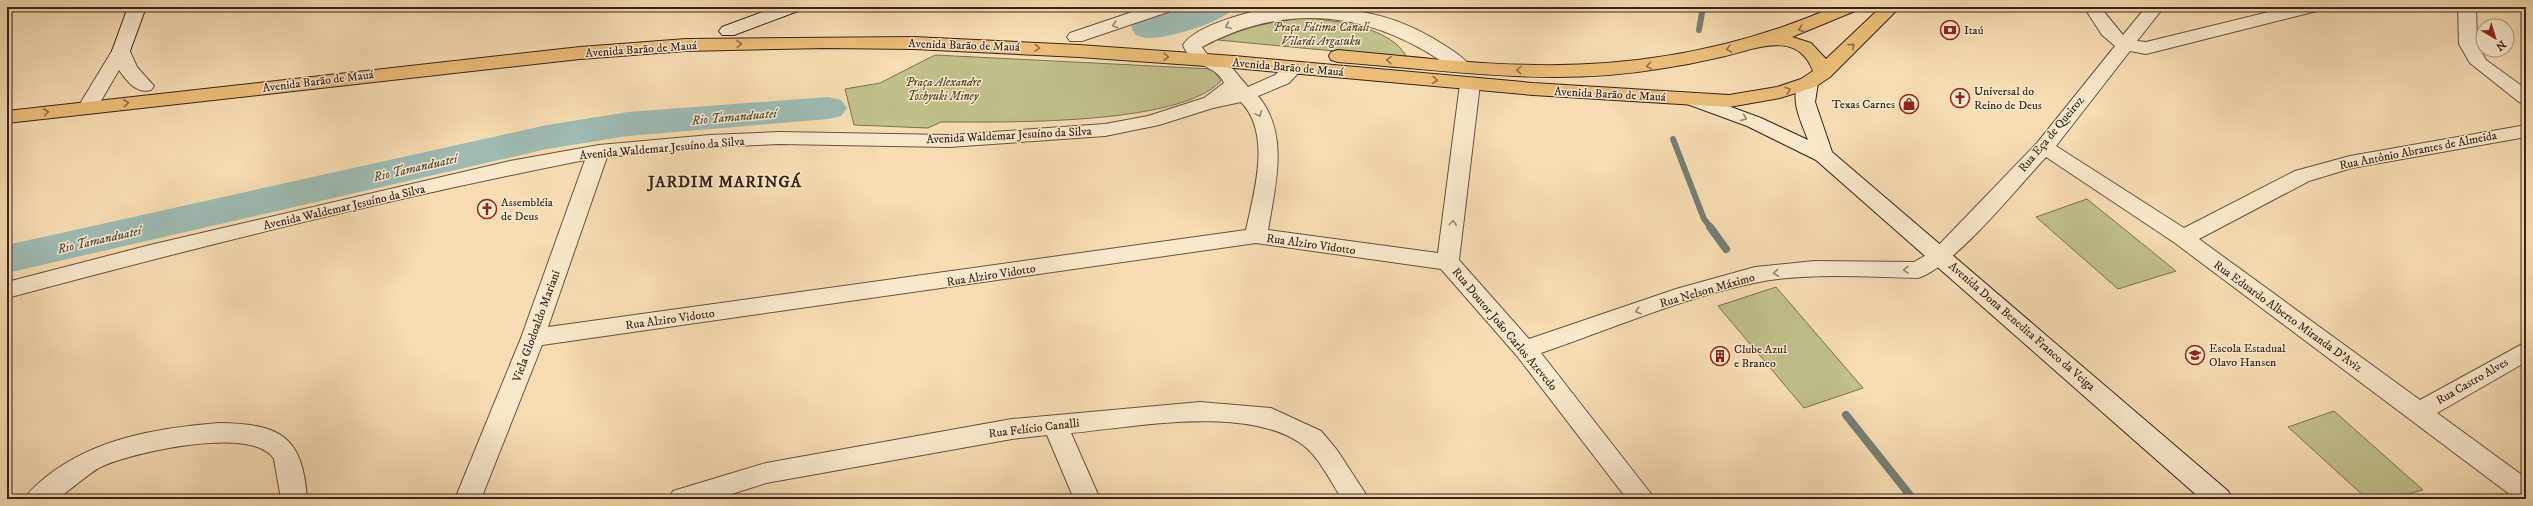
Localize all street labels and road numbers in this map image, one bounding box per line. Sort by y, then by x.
street label: Avenida Barão de Mauá [908,36,1021,55]
street label: Avenida Barão de Mauá [585,38,698,61]
street label: Avenida Barão de Mauá [1232,55,1345,80]
street label: Avenida Barão de Mauá [262,67,375,96]
street label: Avenida Barão de Mauá [1554,84,1667,105]
street label: Rua Eça de Queiroz [2015,93,2088,175]
street label: Avenida Waldemar Jesuíno da Silva [926,124,1093,147]
street label: Rua Antônio Abrantes de Almeida [2338,128,2499,173]
street label: Avenida Waldemar Jesuíno da Silva [579,134,746,163]
street label: Avenida Waldemar Jesuíno da Silva [262,181,427,233]
street label: Rua Alziro Vidotto [1265,231,1357,258]
street label: Rua Eduardo Alberto Miranda D'Aviz [2210,257,2365,375]
street label: Avenida Dona Benedita Franco da Veiga [1945,259,2099,395]
street label: Rua Alziro Vidotto [946,261,1037,290]
street label: Rua Doutor João Carlos Azevedo [1449,265,1561,394]
street label: Viela Glodoaldo Mariani [509,268,564,385]
street label: Rua Nelson Máximo [1658,270,1757,311]
street label: Rua Alziro Vidotto [625,306,716,333]
street label: Rua Castro Alves [2434,355,2511,408]
street label: Rua Felício Canalli [988,415,1080,442]

